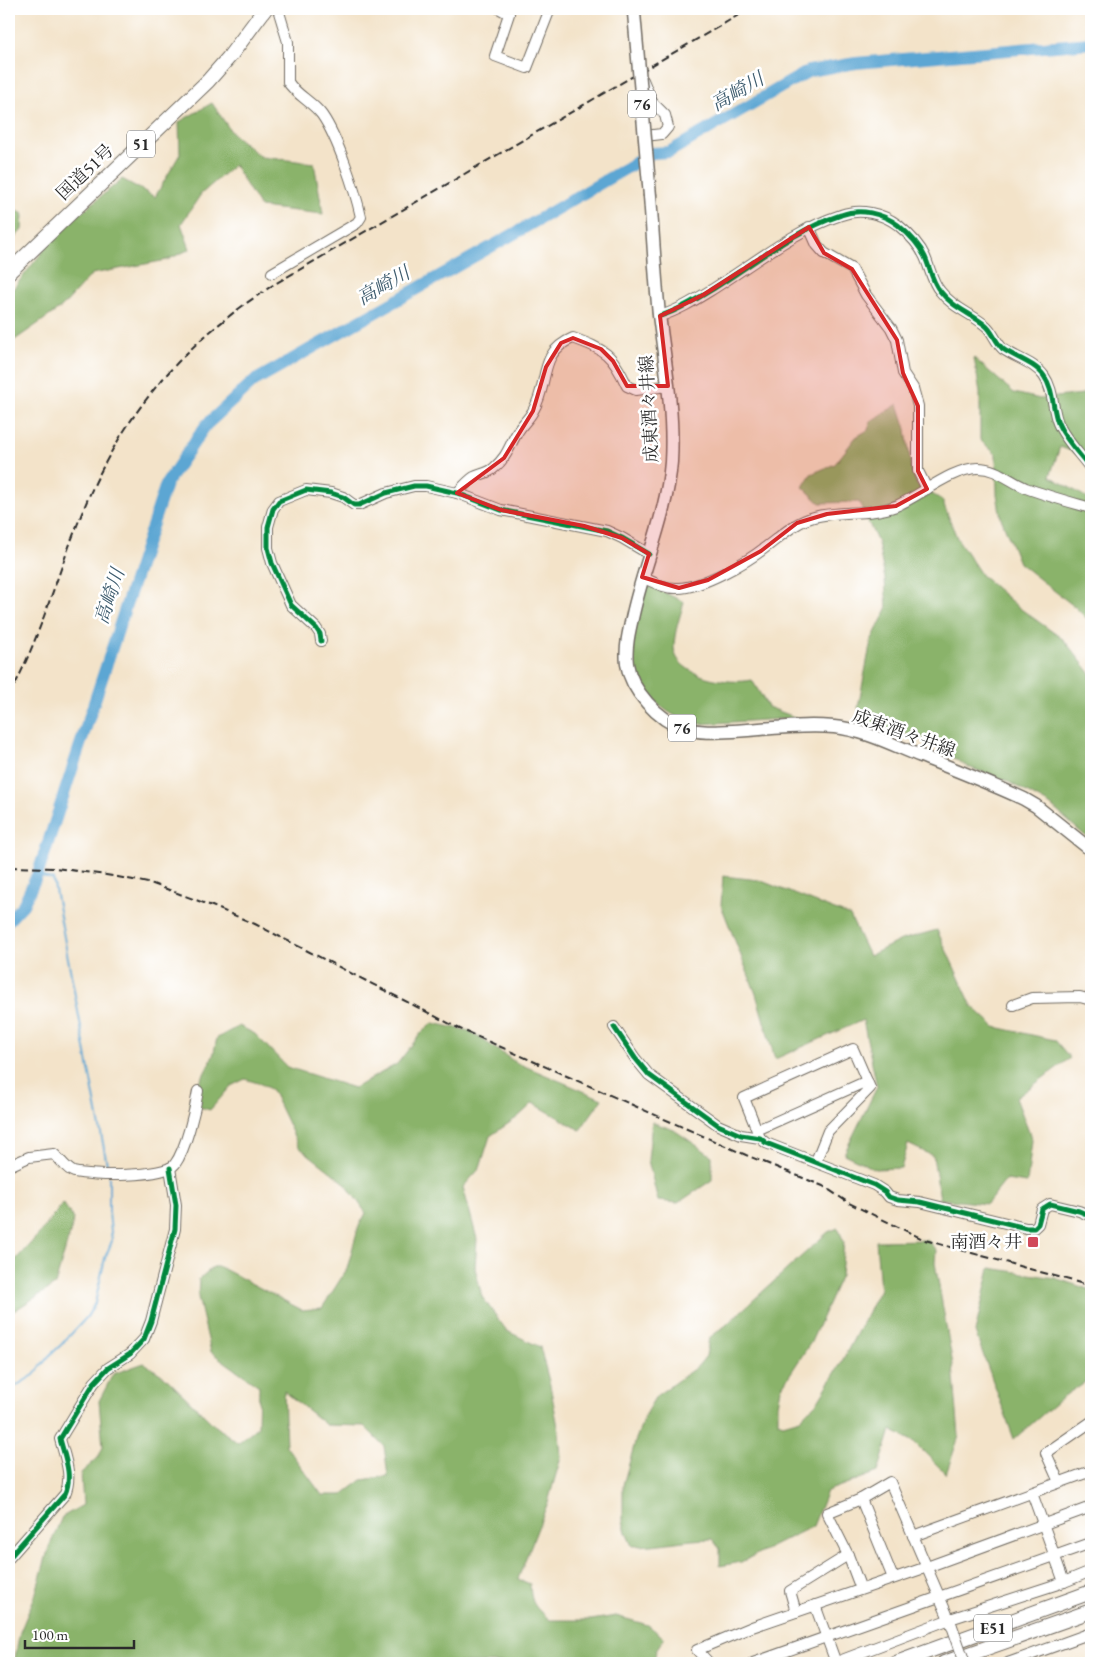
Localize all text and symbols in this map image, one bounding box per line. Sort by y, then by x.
water label: 高崎川 [706,65,770,117]
road number: 76 [628,90,656,118]
road number: 51 [127,130,155,158]
street label: 国道51号 [51,139,118,205]
water label: 高崎川 [352,259,416,311]
street label: 成東酒々井線 [634,354,663,464]
water label: 高崎川 [89,563,131,627]
street label: 成東酒々井線 [849,703,959,762]
road number: 76 [668,714,696,741]
place label: 南酒々井 [950,1230,1022,1253]
marker: 南酒々井 [1026,1235,1040,1249]
road number: E51 [974,1615,1012,1642]
scale bar [25,1617,134,1649]
text: 100 m [32,1625,69,1644]

